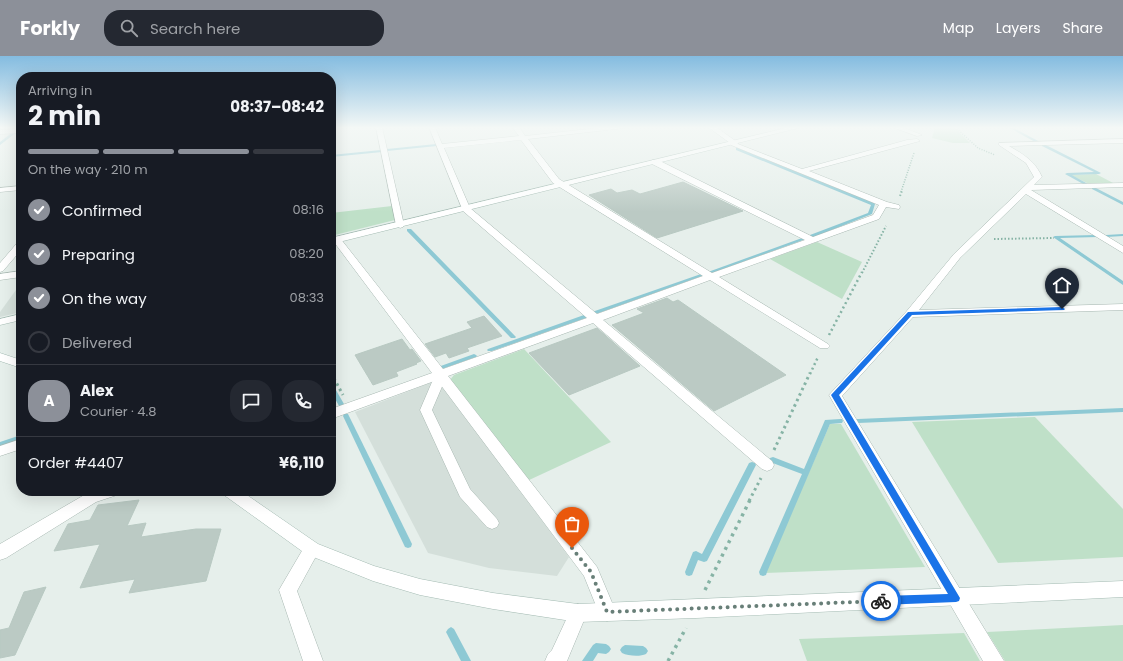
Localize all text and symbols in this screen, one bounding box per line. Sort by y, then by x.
search box [104,10,384,46]
text: Forkly [20,15,80,42]
icon: search [118,17,140,39]
text: Search here [150,18,240,39]
text: Map [943,18,974,38]
text: Layers [996,18,1040,38]
text: Share [1062,18,1103,38]
text: Arriving in [28,81,92,100]
text: 08:37–08:42 [230,96,324,117]
text: 2 min [28,98,101,134]
text: On the way · 210 m [28,160,148,179]
icon: check [28,199,50,221]
text: Confirmed [62,200,142,221]
text: 08:16 [292,200,324,219]
icon: check [28,243,50,265]
text: Preparing [62,244,135,265]
text: 08:20 [289,244,324,263]
pin [1045,268,1079,309]
icon: home [1051,274,1073,296]
icon: check [28,287,50,309]
text: On the way [62,288,147,309]
text: 08:33 [290,288,324,307]
text: Delivered [62,332,132,353]
text: Alex [80,380,114,401]
button: chat [230,380,272,422]
button: phone [282,380,324,422]
text: A [43,390,55,411]
text: Courier · 4.8 [80,402,156,421]
text: Order #4407 [28,452,124,473]
text: ¥6,110 [279,452,324,473]
pin [555,507,589,548]
icon: bag [561,513,583,535]
courier [861,581,901,621]
icon: bike [870,590,892,612]

